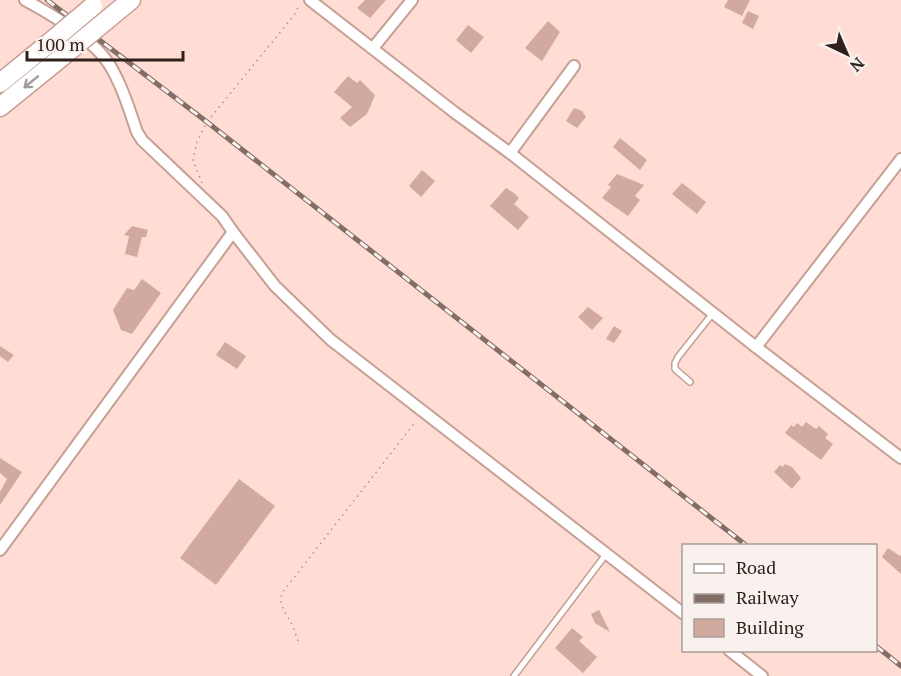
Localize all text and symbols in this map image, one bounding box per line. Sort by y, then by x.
scale bar [27,24,183,62]
north arrow [817,24,877,84]
text: 100 m [36,32,85,56]
text: N [845,53,869,77]
one-way arrow [24,75,40,88]
legend [682,544,877,652]
text: Road [736,555,776,579]
text: Railway [736,585,800,609]
text: Building [736,615,804,639]

